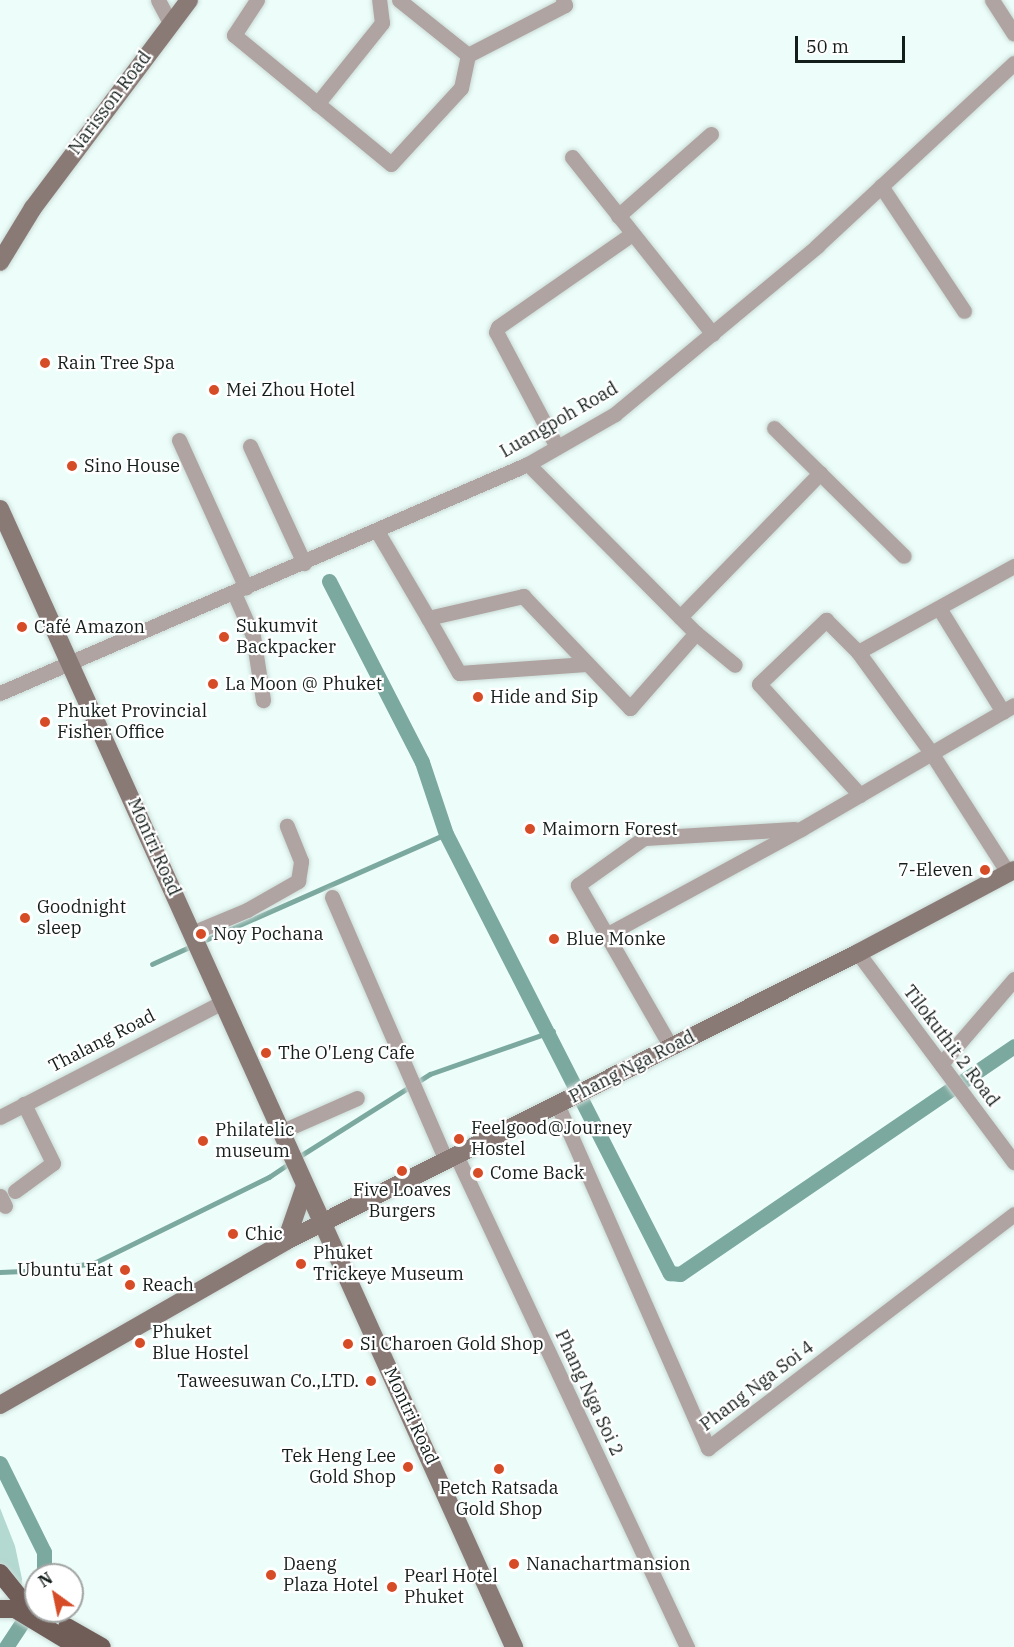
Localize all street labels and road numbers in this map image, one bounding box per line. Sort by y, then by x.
street label: Narisson Road [64,47,156,159]
street label: Luangpoh Road [496,378,622,462]
street label: Montri Road [123,795,185,899]
street label: Tilokuthit 2 Road [898,981,1004,1111]
street label: Thalang Road [45,1005,159,1077]
street label: Phang Nga Road [566,1026,698,1108]
street label: Phang Nga Soi 2 [550,1327,628,1459]
street label: Phang Nga Soi 4 [696,1336,818,1436]
street label: Montri Road [379,1364,443,1468]

